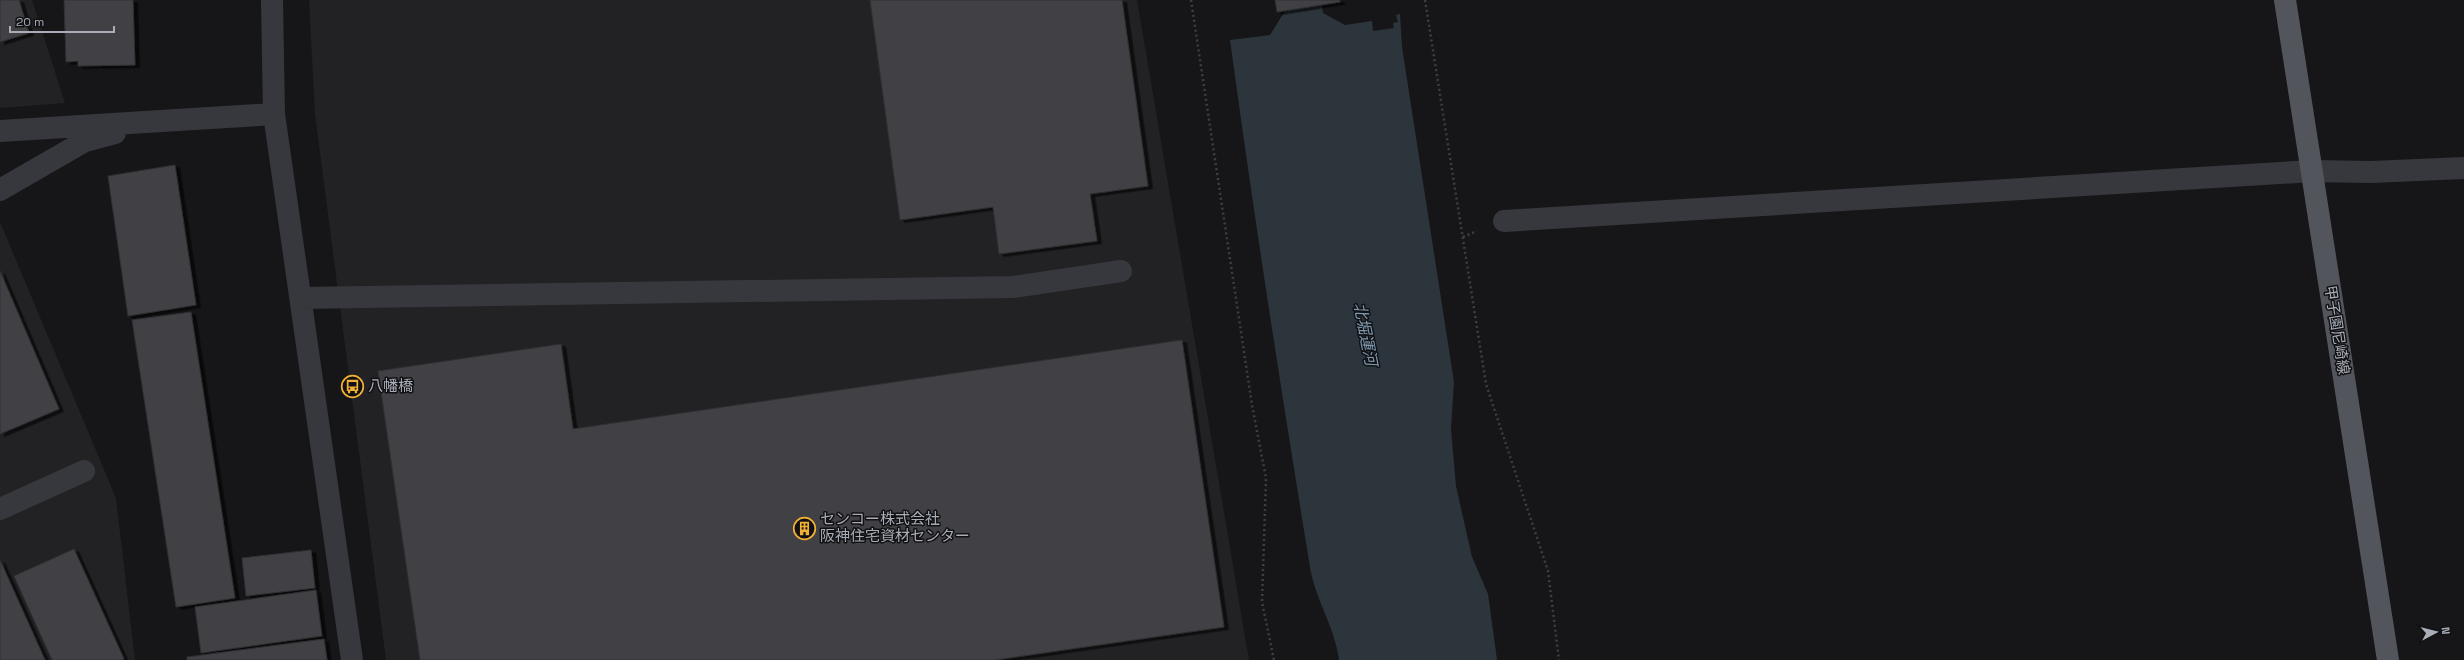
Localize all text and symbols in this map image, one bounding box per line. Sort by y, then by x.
scale bar [10,8,114,34]
text: 20 m [16,14,44,30]
street label: 甲子園尼崎線 [2321,284,2354,376]
water label: 北堀運河 [1349,301,1382,370]
bus stop icon: 八幡橋 [339,373,365,399]
place label: 八幡橋 [368,376,413,395]
place label: センコー株式会社 阪神住宅資材センター [820,509,970,545]
building icon: センコー株式会社 阪神住宅資材センター [792,515,818,541]
north arrow [2416,612,2456,652]
text: N [2439,626,2453,635]

